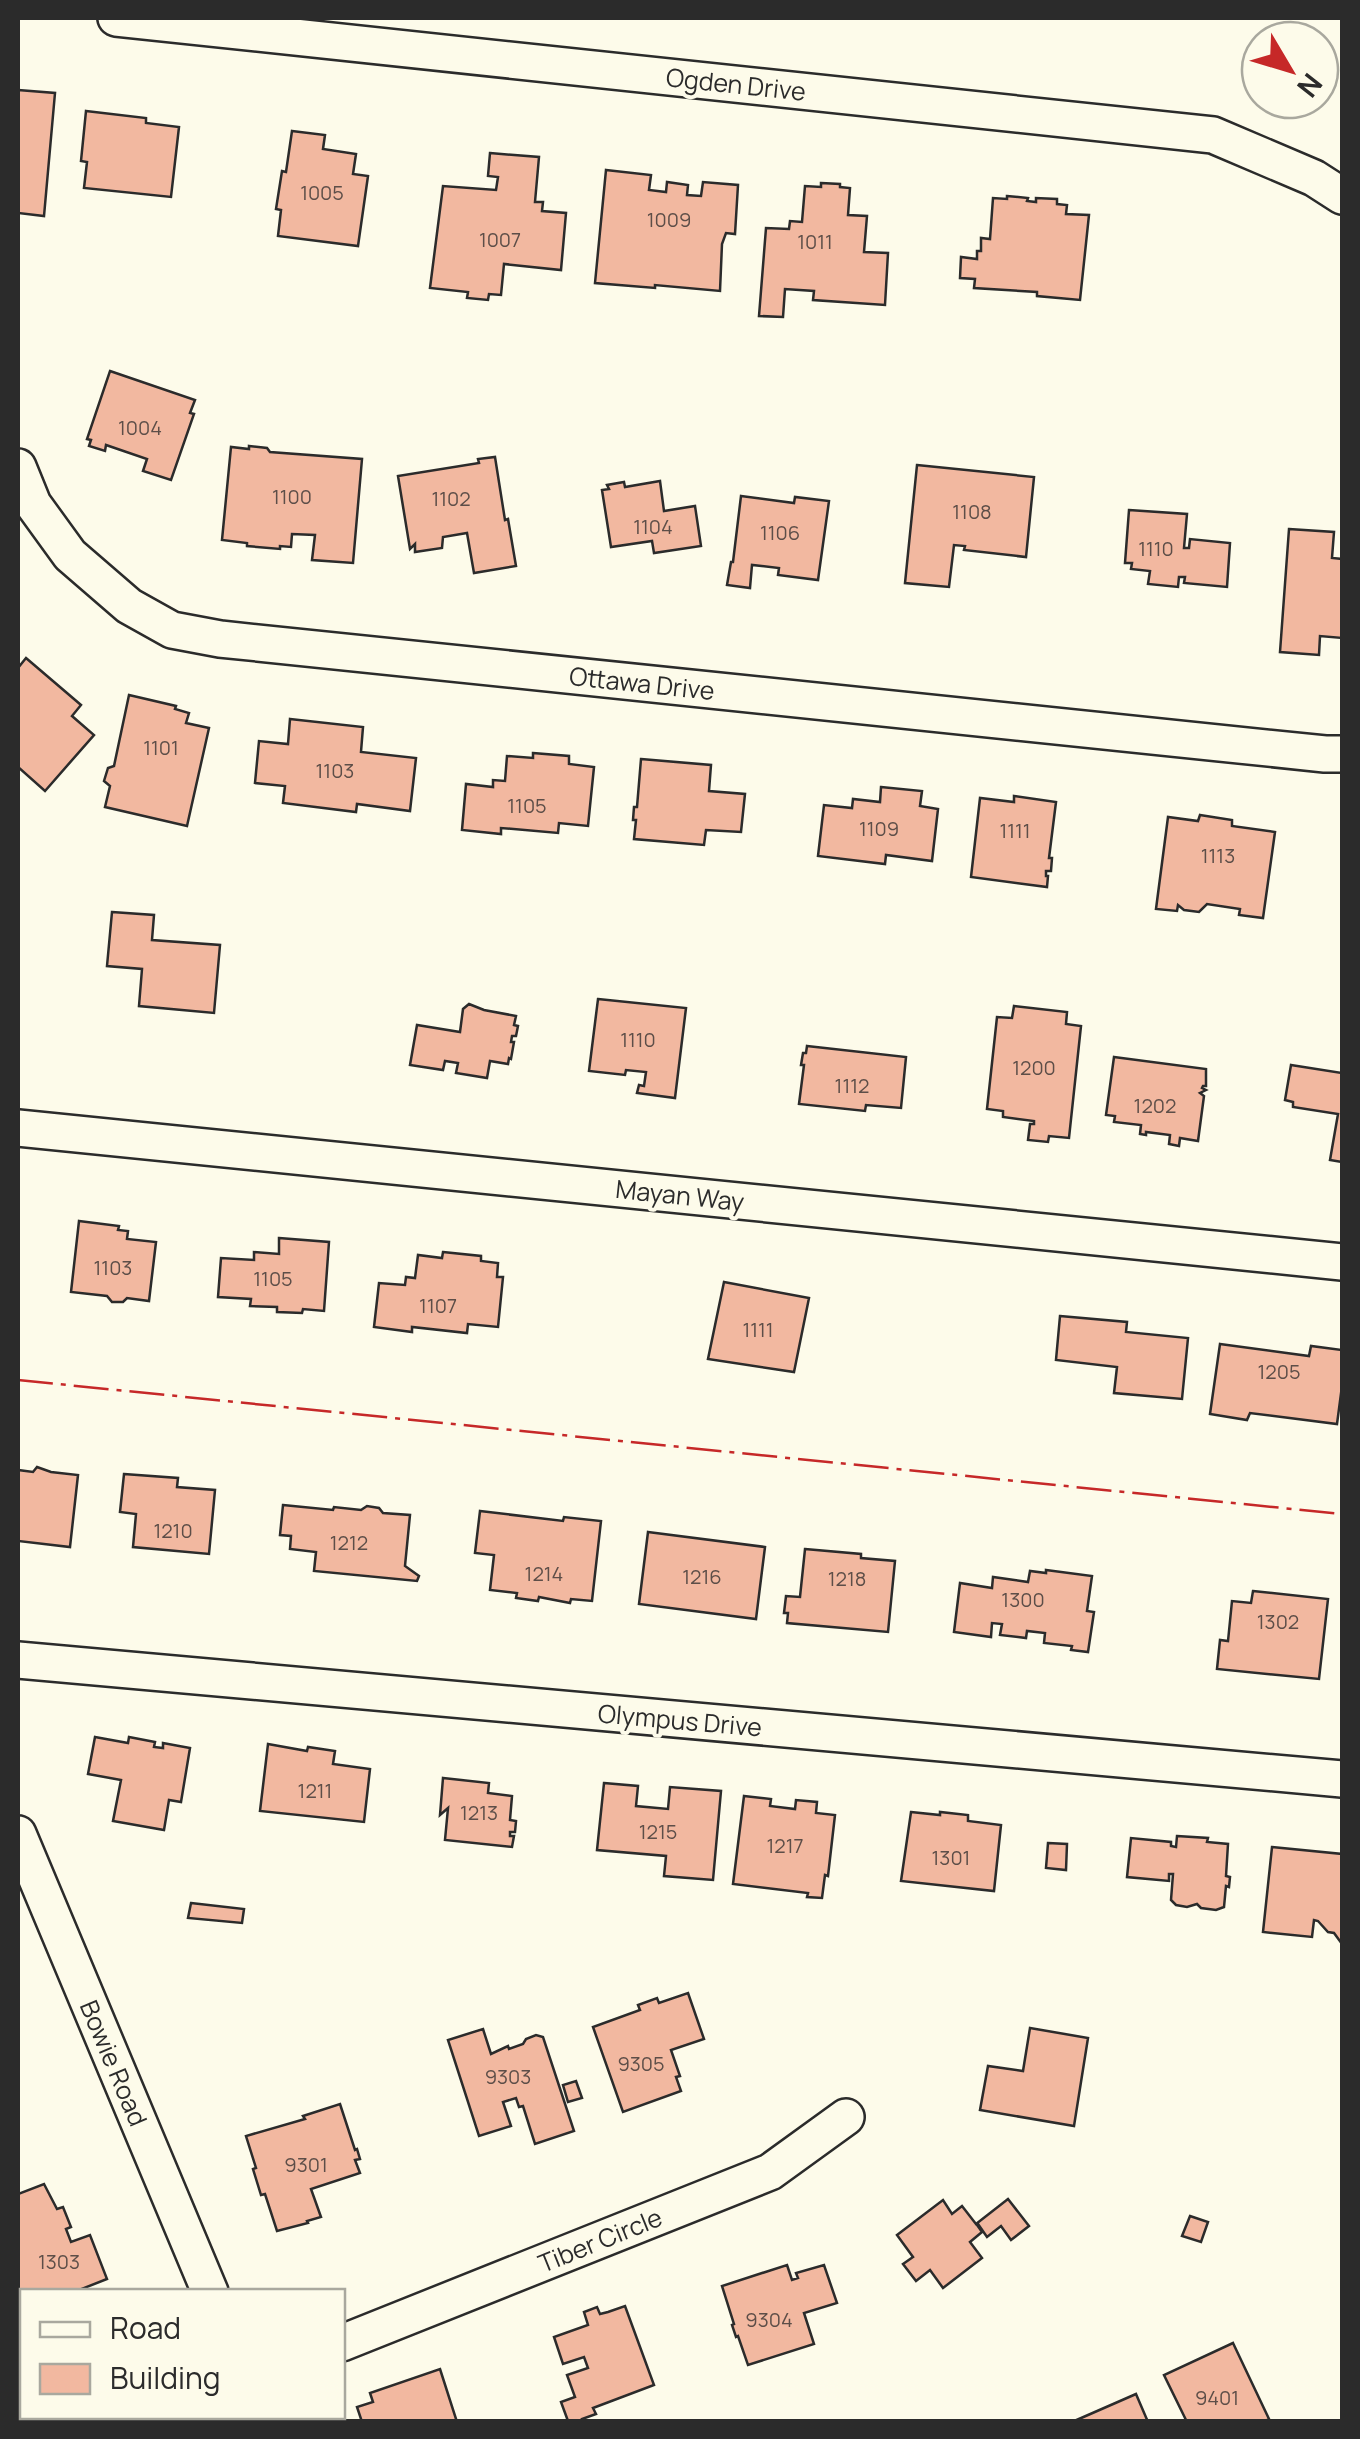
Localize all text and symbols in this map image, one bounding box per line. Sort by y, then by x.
north arrow [1240,20,1340,120]
street label: Ogden Drive [664,59,808,109]
text: N [1289,66,1332,106]
house number: 1005 [300,179,344,206]
house number: 1009 [647,206,691,233]
house number: 1007 [479,226,521,253]
house number: 1011 [797,228,833,255]
house number: 1004 [118,414,162,441]
house number: 1100 [272,483,312,510]
house number: 1102 [431,485,471,512]
house number: 1108 [952,498,992,525]
house number: 1104 [633,513,673,540]
house number: 1106 [760,519,800,546]
house number: 1110 [1138,535,1174,562]
street label: Ottawa Drive [568,658,716,708]
house number: 1101 [143,734,179,761]
house number: 1103 [316,757,354,784]
house number: 1105 [507,792,547,819]
house number: 1109 [859,815,899,842]
house number: 1111 [999,817,1031,844]
house number: 1113 [1201,842,1235,869]
house number: 1110 [620,1026,656,1053]
house number: 1200 [1012,1054,1056,1081]
house number: 1112 [835,1072,869,1099]
house number: 1202 [1134,1092,1176,1119]
street label: Mayan Way [614,1171,746,1219]
house number: 1103 [94,1254,132,1281]
house number: 1105 [253,1265,293,1292]
house number: 1107 [419,1292,457,1319]
house number: 1111 [742,1316,774,1343]
house number: 1205 [1258,1358,1300,1385]
house number: 1210 [153,1517,193,1544]
house number: 1212 [330,1529,368,1556]
house number: 1214 [525,1560,563,1587]
house number: 1216 [682,1563,722,1590]
house number: 1218 [828,1565,866,1592]
house number: 1300 [1001,1586,1045,1613]
house number: 1302 [1257,1608,1299,1635]
street label: Olympus Drive [597,1695,763,1745]
house number: 1211 [298,1777,332,1804]
house number: 1213 [460,1799,498,1826]
house number: 1215 [639,1818,677,1845]
house number: 1217 [766,1832,804,1859]
house number: 1301 [932,1844,970,1871]
street label: Bowie Road [72,1995,156,2131]
house number: 9305 [617,2050,665,2077]
house number: 9303 [485,2063,531,2090]
house number: 9301 [284,2151,328,2178]
street label: Tiber Circle [533,2199,667,2281]
house number: 1303 [38,2248,80,2275]
legend [20,2289,345,2419]
house number: 9304 [745,2306,793,2333]
text: Road [110,2307,181,2348]
text: Building [110,2357,221,2398]
house number: 9401 [1195,2384,1239,2411]

